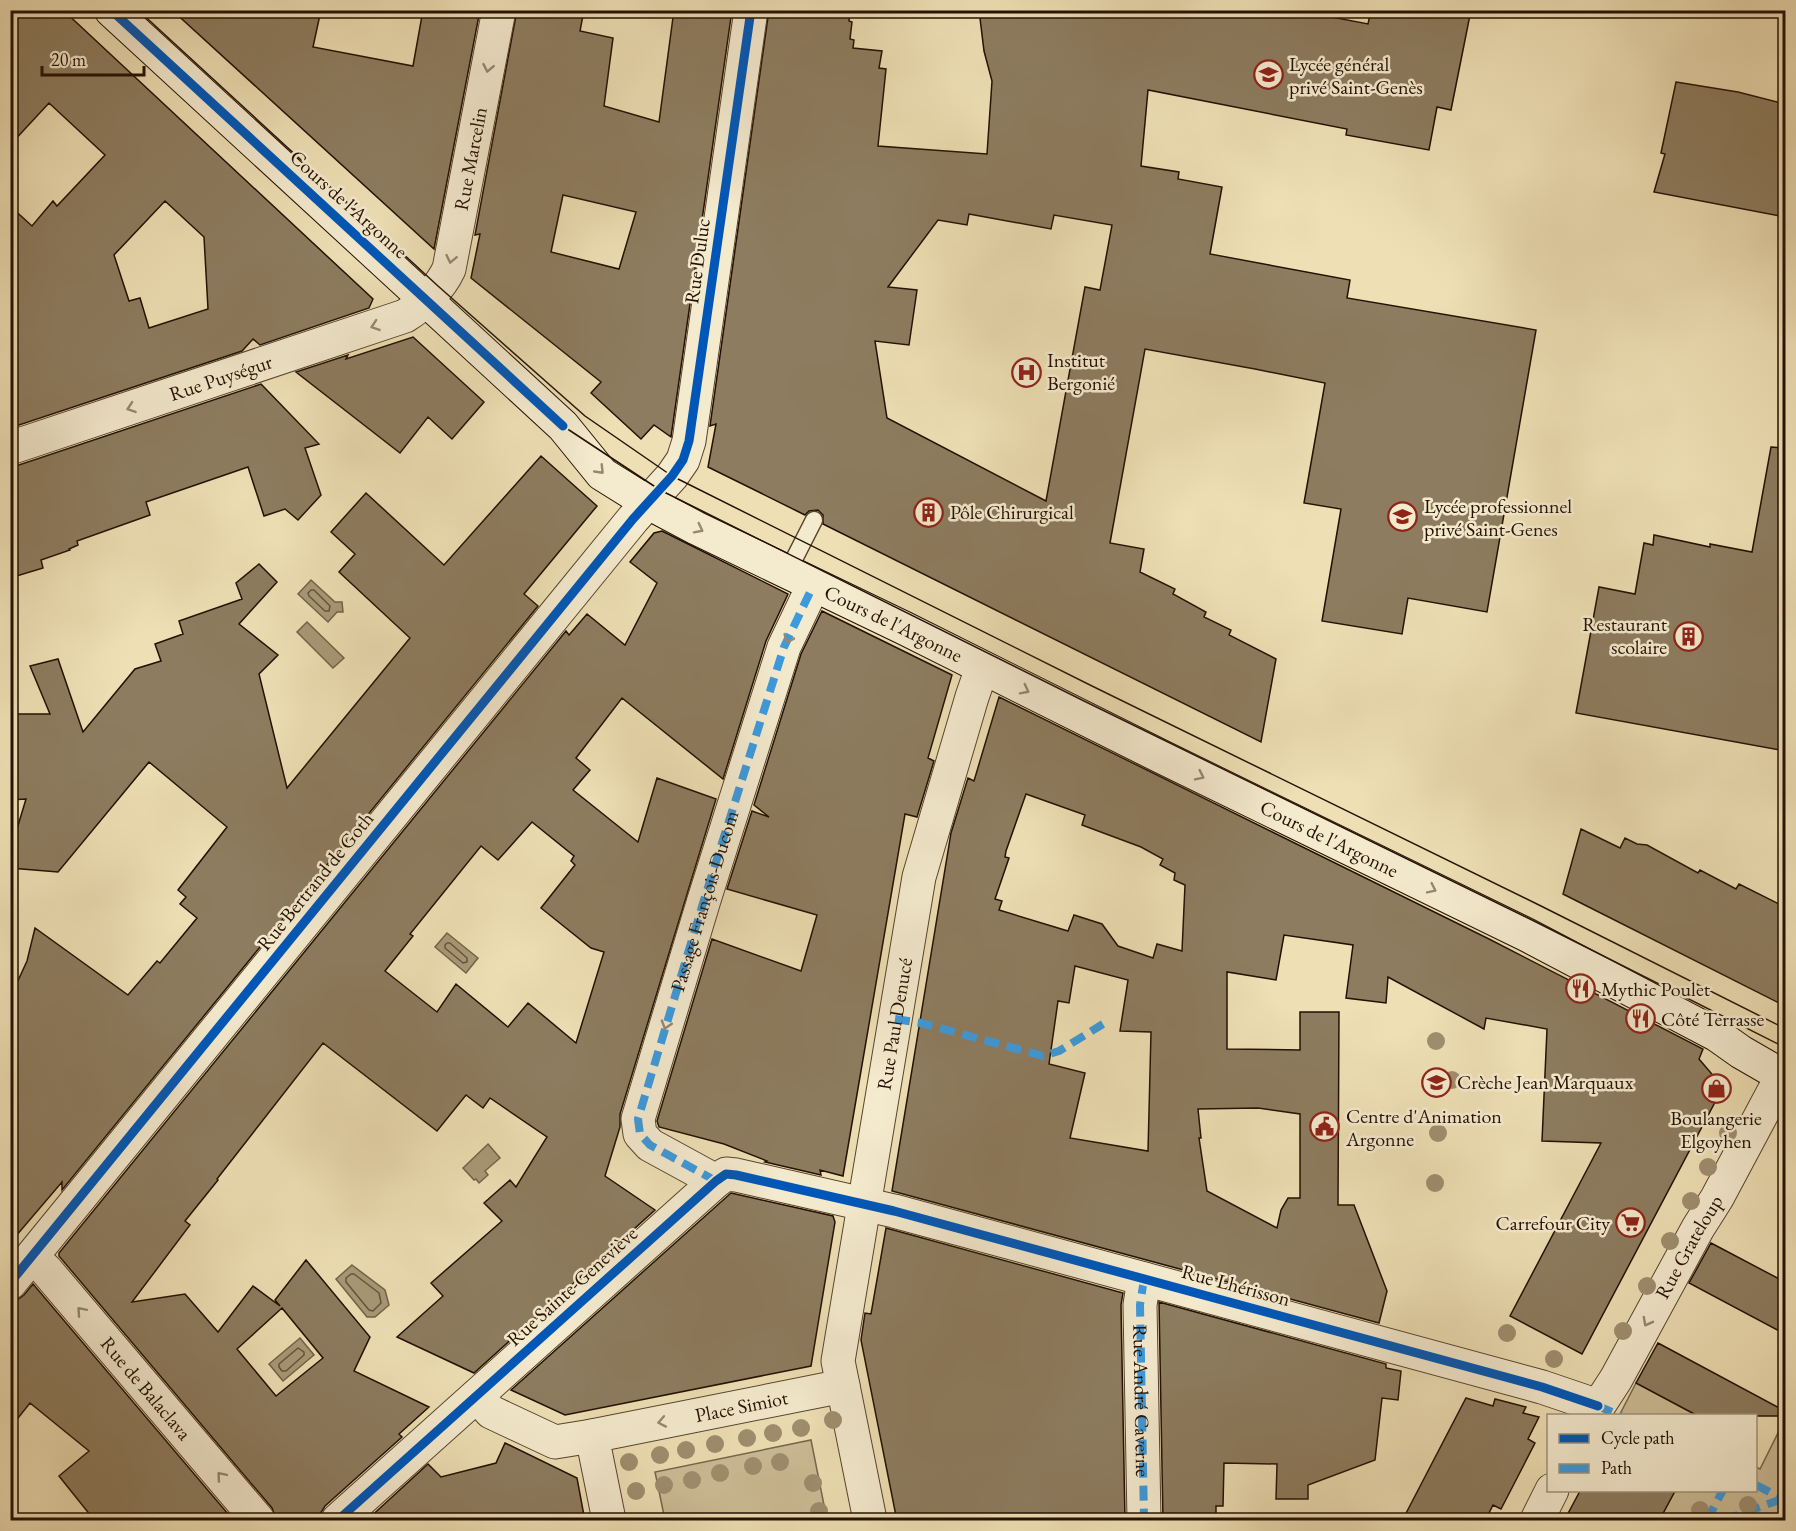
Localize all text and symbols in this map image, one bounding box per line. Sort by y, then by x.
scale bar [42,39,144,77]
text: 20 m [51,48,86,71]
place label: Lycée général privé Saint-Genès [1289,51,1423,100]
school or university icon: Lycée général privé Saint-Genès [1252,59,1284,91]
one-way arrow [482,63,495,73]
street label: Rue Marcelin [448,104,493,213]
street label: Cours de l'Argonne [284,144,414,264]
street label: Rue Duluc [678,217,716,305]
one-way arrow [445,254,458,264]
one-way arrow [370,319,381,331]
place label: Institut Bergonié [1047,347,1115,396]
street label: Rue Puységur [166,348,276,407]
hospital icon: Institut Bergonié [1010,356,1042,388]
one-way arrow [126,401,136,413]
one-way arrow [593,463,604,473]
place label: Lycée professionnel privé Saint-Genes [1424,493,1572,542]
building icon: Pôle Chirurgical [913,496,945,528]
place label: Pôle Chirurgical [950,499,1074,525]
school or university icon: Lycée professionnel privé Saint-Genes [1387,501,1419,533]
one-way arrow [693,522,704,534]
street label: Cours de l'Argonne [820,579,967,668]
place label: Restaurant scolaire [1582,611,1668,660]
building icon: Restaurant scolaire [1672,620,1704,652]
one-way arrow [784,632,796,643]
one-way arrow [1018,682,1029,694]
one-way arrow [1193,768,1204,780]
street label: Cours de l'Argonne [1256,794,1403,883]
street label: Rue Bertrand de Goth [251,806,379,956]
street label: Passage François-Ducom [664,807,745,995]
one-way arrow [1425,881,1436,893]
street label: Rue Paul Denucé [871,956,918,1092]
restaurant icon: Mythic Poulet [1564,973,1596,1005]
place label: Mythic Poulet [1601,976,1711,1002]
restaurant icon: Côté Terrasse [1624,1003,1656,1035]
place label: Côté Terrasse [1661,1006,1765,1032]
one-way arrow [661,1019,673,1030]
school or university icon: Crèche Jean Marquaux [1420,1066,1452,1098]
place label: Crèche Jean Marquaux [1457,1069,1634,1095]
shop icon: Boulangerie Elgoyhen [1700,1072,1732,1104]
place label: Centre d'Animation Argonne [1345,1103,1502,1152]
place label: Boulangerie Elgoyhen [1670,1105,1762,1154]
public building icon: Centre d'Animation Argonne [1309,1111,1341,1143]
street label: Rue Grateloup [1649,1190,1729,1303]
supermarket icon: Carrefour City [1615,1207,1647,1239]
place label: Carrefour City [1496,1210,1610,1236]
street label: Rue Sainte-Geneviève [501,1220,643,1352]
street label: Rue Lhérisson [1179,1258,1294,1312]
one-way arrow [77,1307,88,1318]
one-way arrow [1643,1316,1654,1327]
street label: Rue André Caverne [1127,1324,1156,1477]
street label: Rue de Balaclava [95,1331,198,1445]
street label: Place Simiot [693,1384,791,1428]
legend [1547,1414,1757,1492]
one-way arrow [657,1415,667,1428]
text: Cycle path [1601,1426,1675,1449]
text: Path [1601,1456,1632,1479]
one-way arrow [217,1472,228,1483]

